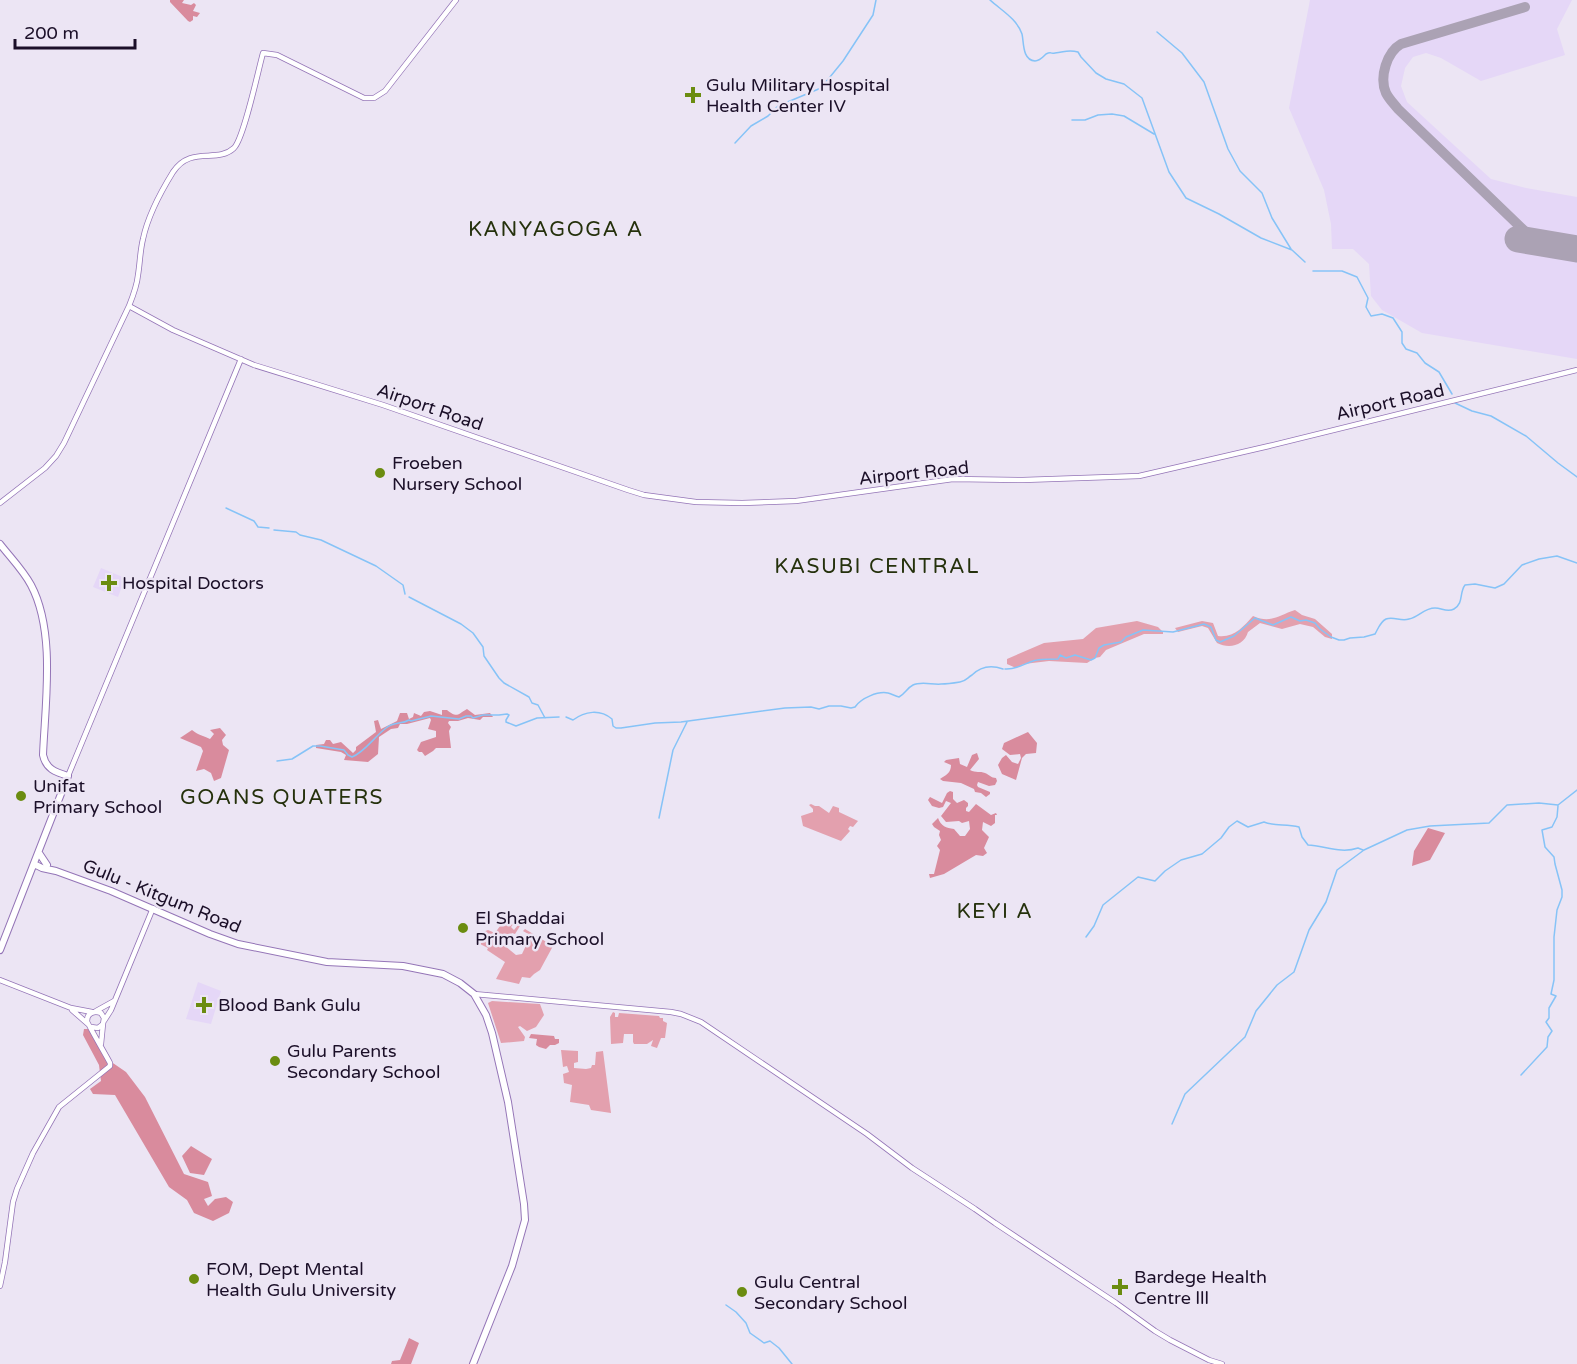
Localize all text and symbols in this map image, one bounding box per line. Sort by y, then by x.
scale bar [15,12,135,50]
text: 200 m [24,22,79,44]
place label: Gulu Military Hospital Health Center IV [706,74,890,117]
marker: Gulu Military Hospital Health Center IV [684,86,702,104]
district label: KANYAGOGA A [468,217,644,242]
street label: Airport Road [374,379,486,435]
street label: Airport Road [1334,379,1446,425]
place label: Froeben Nursery School [392,452,522,495]
street label: Airport Road [858,456,970,490]
marker: Froeben Nursery School [373,466,387,480]
district label: KASUBI CENTRAL [774,554,980,579]
place label: Hospital Doctors [122,572,264,594]
marker: Hospital Doctors [100,574,118,592]
place label: Unifat Primary School [33,775,162,818]
district label: GOANS QUATERS [180,785,384,810]
marker: Unifat Primary School [14,789,28,803]
street label: Gulu - Kitgum Road [80,854,244,938]
district label: KEYI A [957,899,1034,924]
place label: El Shaddai Primary School [475,907,604,950]
marker: El Shaddai Primary School [456,921,470,935]
place label: Blood Bank Gulu [218,994,361,1016]
marker: Blood Bank Gulu [195,996,213,1014]
place label: Gulu Parents Secondary School [287,1040,440,1083]
marker: Gulu Parents Secondary School [268,1054,282,1068]
place label: FOM, Dept Mental Health Gulu University [206,1258,397,1301]
place label: Bardege Health Centre lll [1134,1266,1267,1309]
place label: Gulu Central Secondary School [754,1271,907,1314]
marker: FOM, Dept Mental Health Gulu University [187,1272,201,1286]
marker: Bardege Health Centre lll [1111,1278,1129,1296]
marker: Gulu Central Secondary School [735,1285,749,1299]

